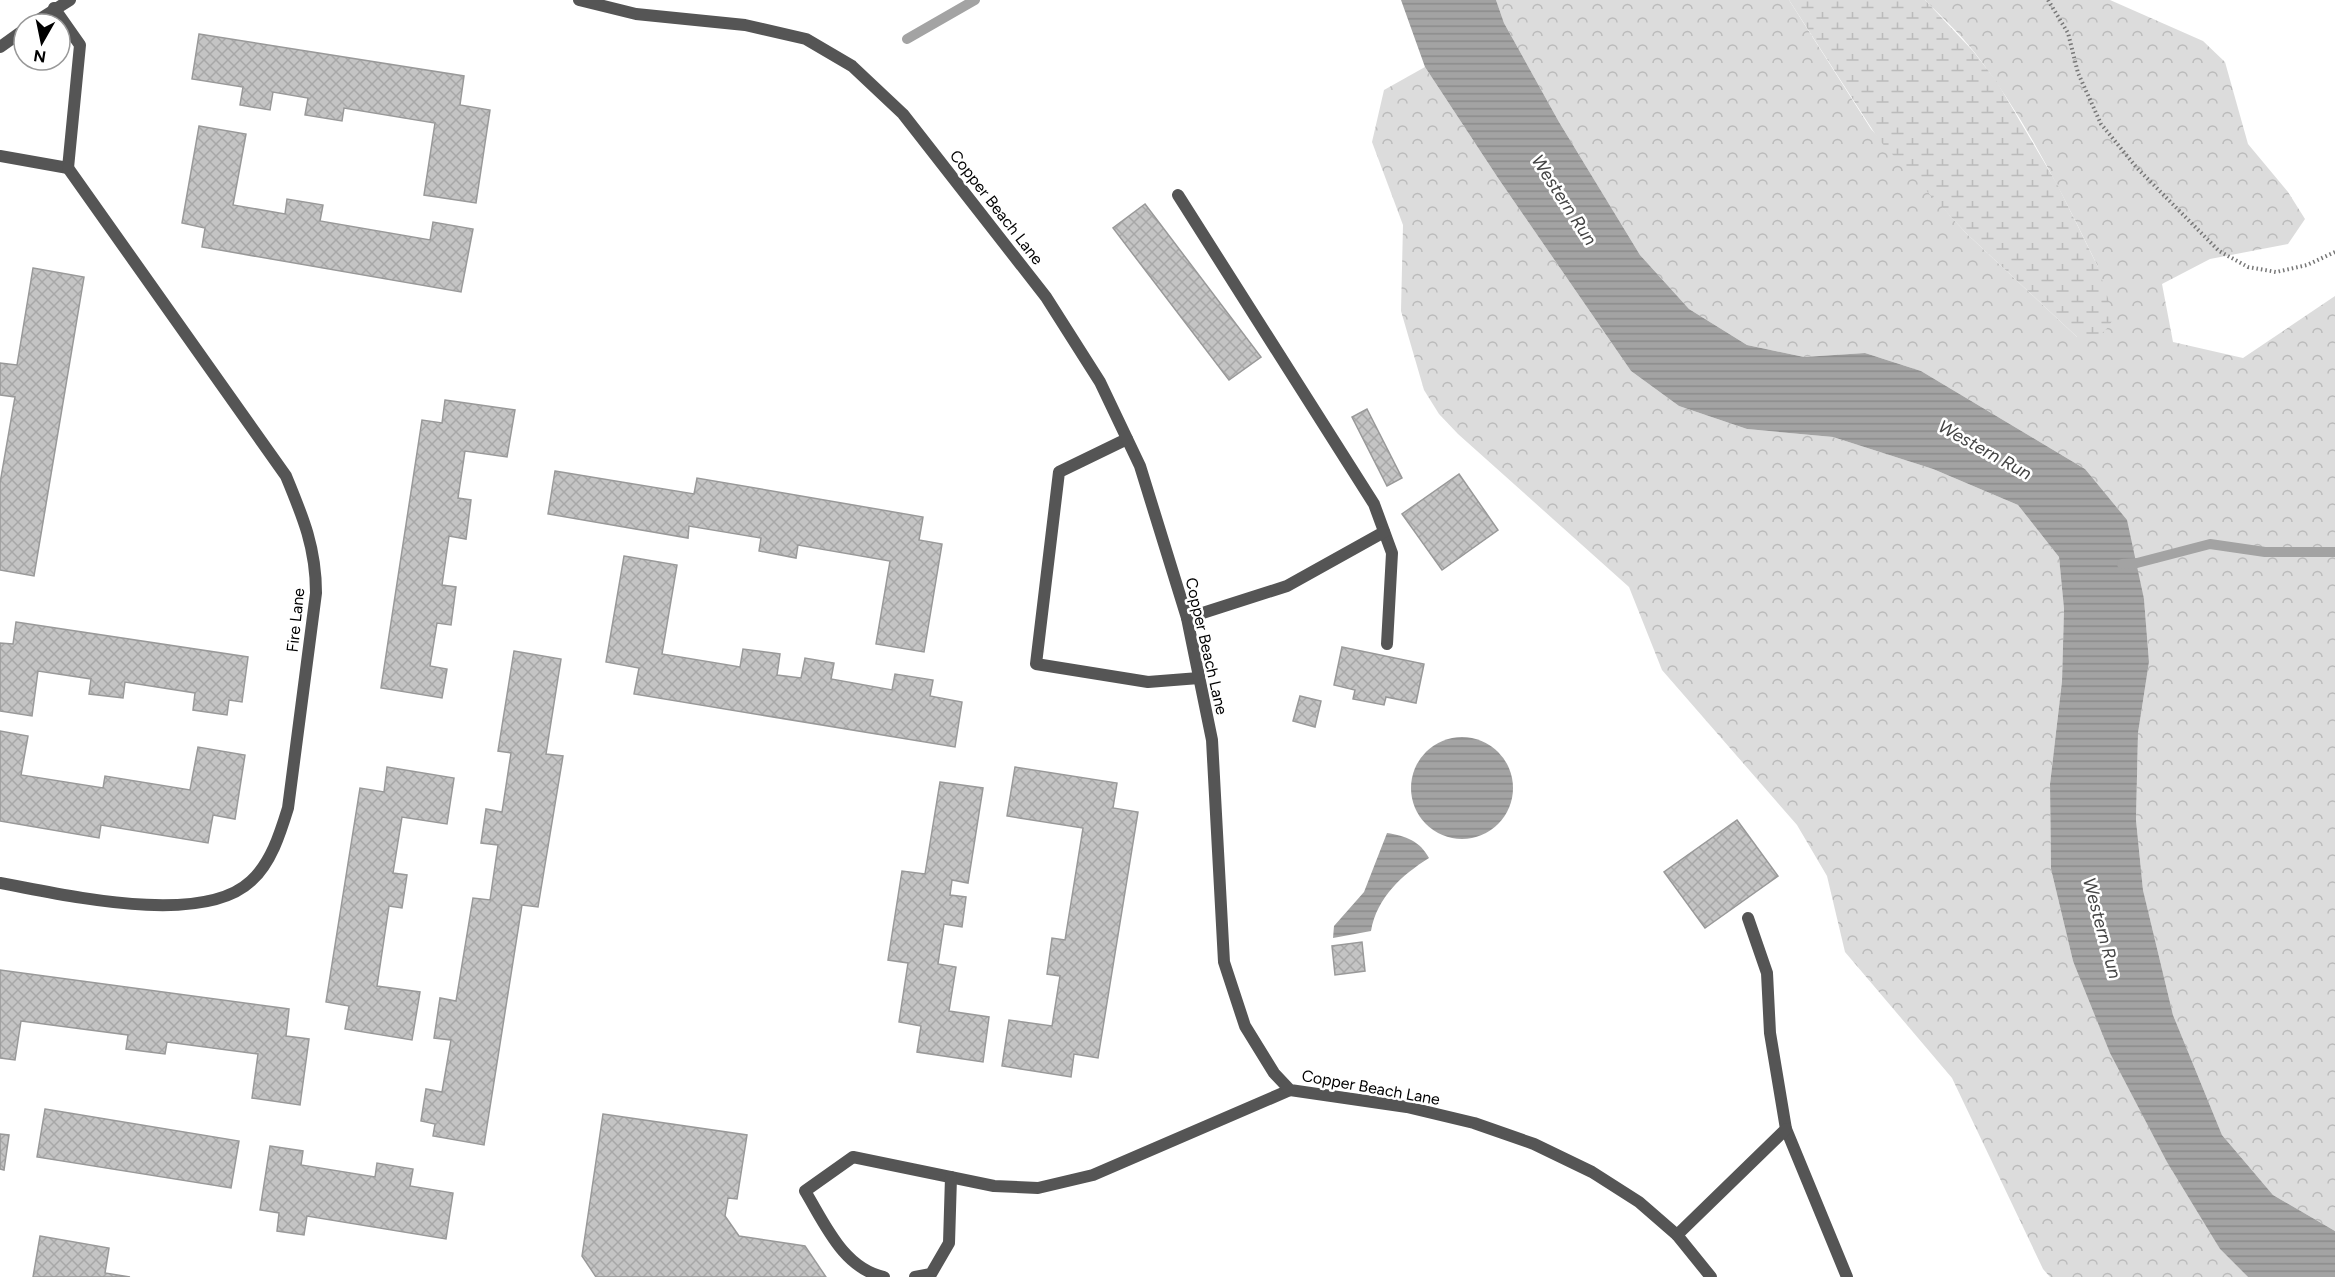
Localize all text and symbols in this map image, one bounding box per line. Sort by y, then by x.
north arrow [12,12,72,72]
text: N [32,46,47,67]
street label: Copper Beach Lane [946,146,1047,269]
water label: Western Run [1527,151,1601,249]
water label: Western Run [1934,415,2036,485]
street label: Copper Beach Lane [1181,576,1232,717]
street label: Fire Lane [283,587,308,653]
water label: Western Run [2078,875,2126,981]
street label: Copper Beach Lane [1300,1066,1442,1109]

